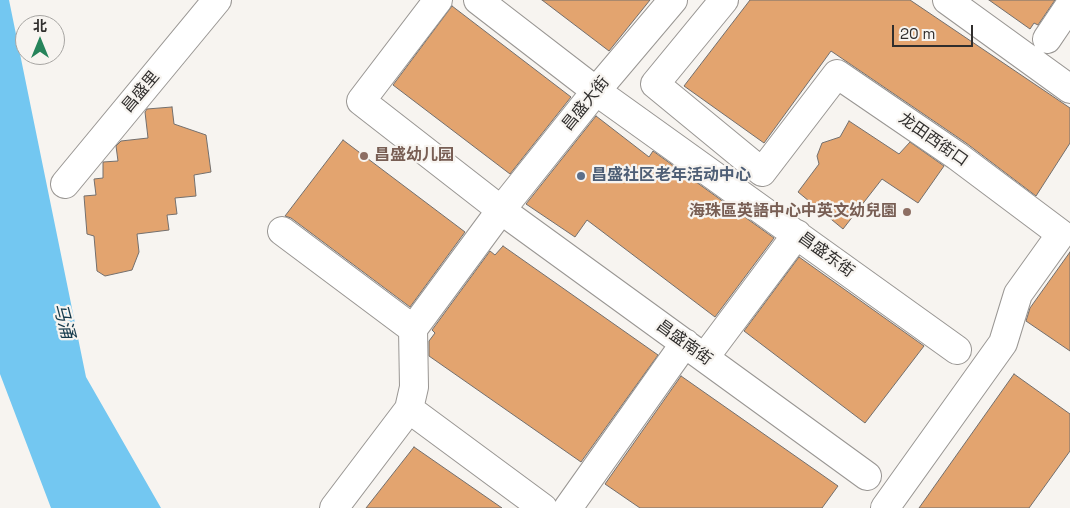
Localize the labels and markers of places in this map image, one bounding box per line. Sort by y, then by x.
place label: 昌盛幼儿园 [374,146,454,166]
marker: 昌盛幼儿园 [358,150,370,162]
place label: 昌盛社区老年活动中心 [591,166,751,186]
marker: 昌盛社区老年活动中心 [575,170,587,182]
place label: 海珠區英語中心中英文幼兒園 [689,202,897,222]
marker: 海珠區英語中心中英文幼兒園 [901,206,913,218]

